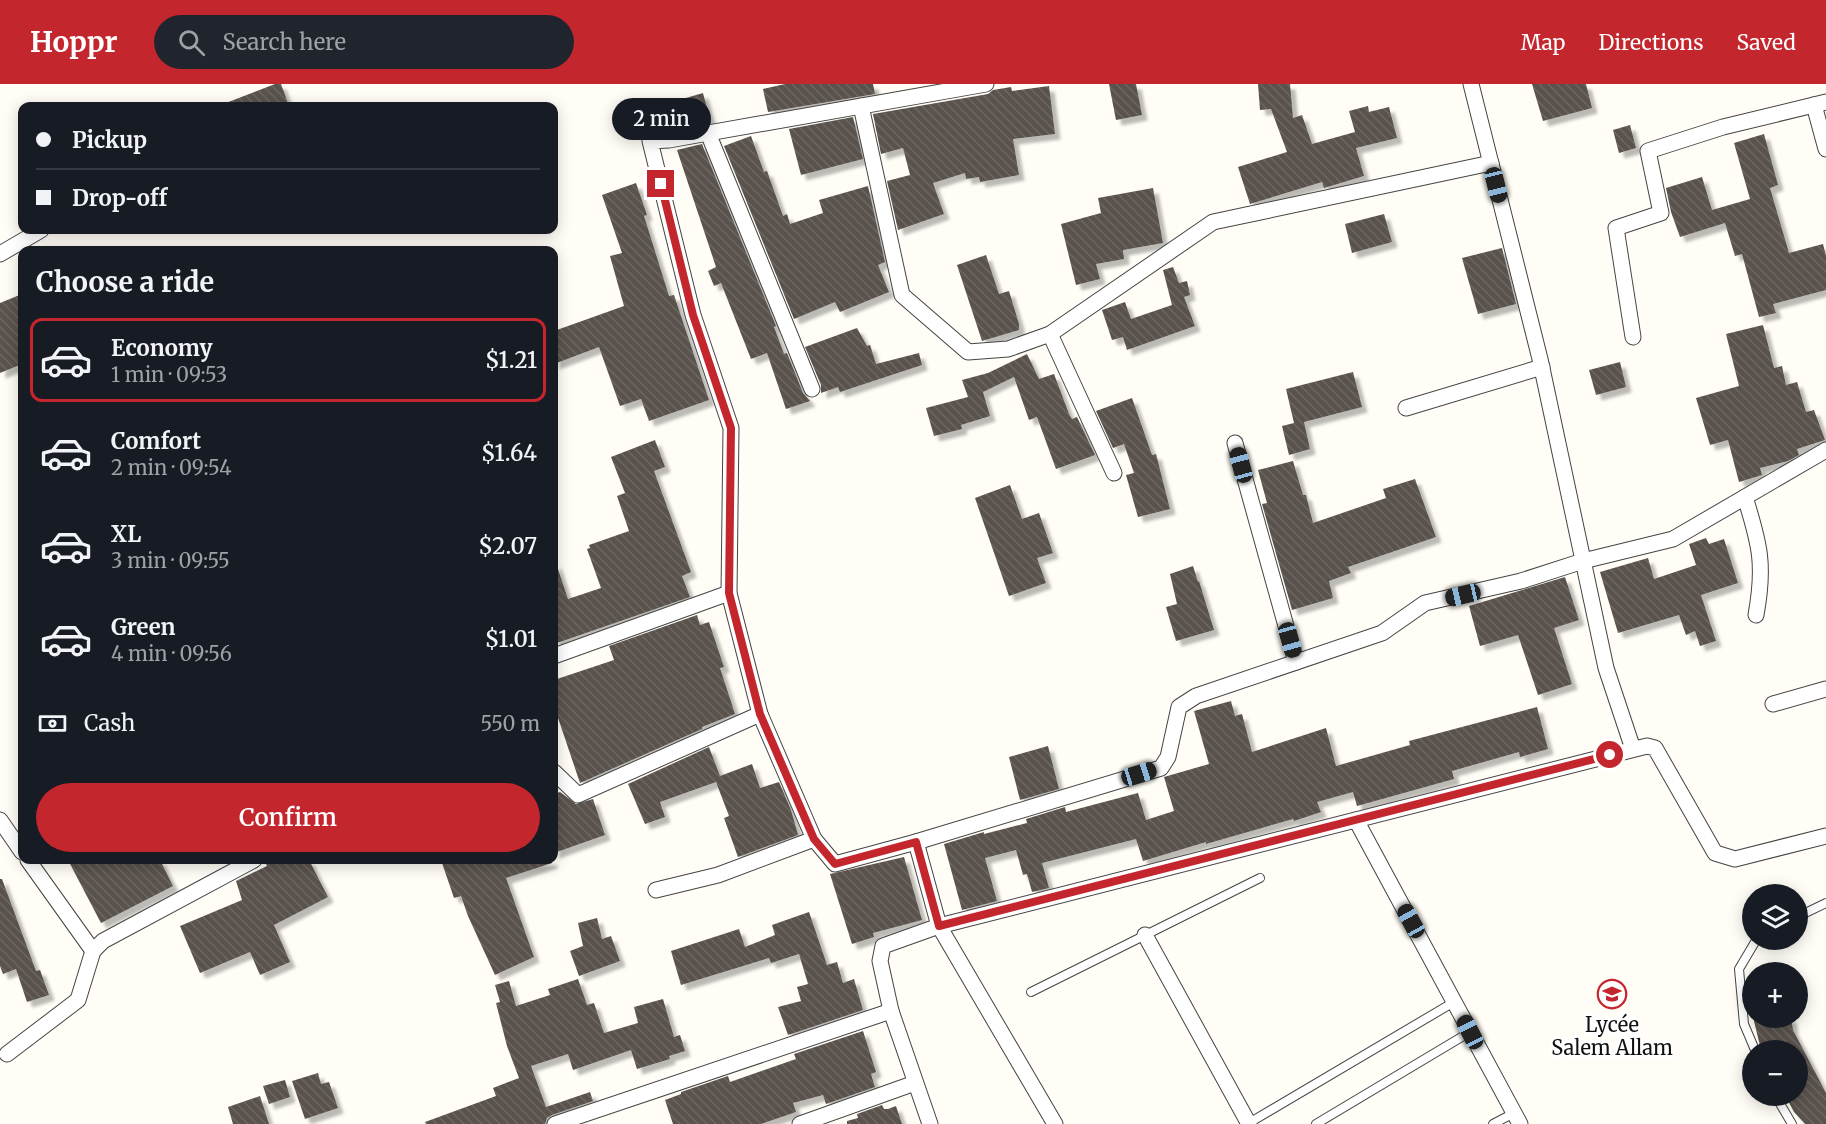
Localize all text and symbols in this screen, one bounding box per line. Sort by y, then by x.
search box [154,15,574,69]
text: Hoppr [30,24,118,60]
icon: search [175,26,208,59]
text: Search here [223,28,346,56]
text: Map [1521,29,1565,56]
text: Directions [1598,29,1703,56]
text: Saved [1736,29,1796,56]
callout: 2 min [612,97,710,139]
text: 2 min [633,106,690,131]
text: Pickup [72,126,147,154]
car [1483,165,1509,205]
route end [647,170,674,197]
text: Drop-off [72,184,167,212]
text: Choose a ride [36,265,214,299]
icon: car [39,333,93,387]
text: Economy [111,334,212,362]
text: $1.21 [485,346,537,374]
text: 1 min · 09:53 [111,362,227,387]
icon: car [39,426,93,480]
text: Comfort [111,427,201,455]
text: $1.64 [481,439,537,467]
car [1228,445,1254,485]
text: 2 min · 09:54 [111,455,232,480]
icon: car [39,519,93,573]
text: XL [111,520,141,548]
text: $2.07 [478,532,537,560]
text: 3 min · 09:55 [111,548,230,573]
car [1443,582,1483,608]
icon: car [39,612,93,666]
text: Green [111,613,175,641]
car [1276,620,1304,660]
text: $1.01 [485,625,537,653]
text: 4 min · 09:56 [111,641,232,666]
icon: cash [36,707,69,740]
text: Cash [84,709,135,737]
text: 550 m [481,711,540,736]
route start [1596,741,1623,768]
car [1119,760,1159,788]
button: Confirm [36,783,540,852]
map controls [1742,884,1808,1106]
button: layers [1742,884,1808,950]
car [1394,901,1428,941]
button: + [1742,962,1808,1028]
school or university icon: Lycée Salem Allam [1596,978,1628,1010]
car [1454,1012,1486,1052]
place label: Lycée Salem Allam [1551,1012,1673,1060]
button: − [1742,1040,1808,1106]

